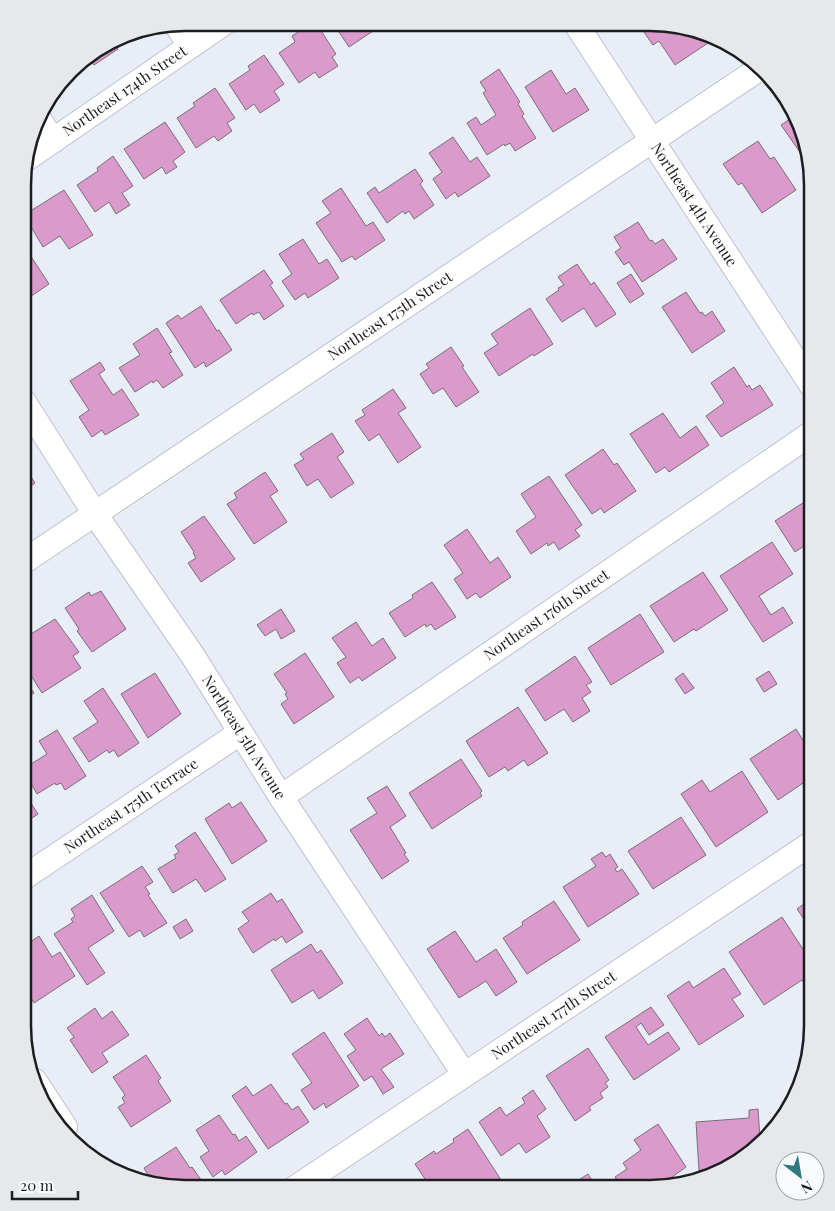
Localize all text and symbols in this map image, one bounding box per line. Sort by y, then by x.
street label: Northeast 174th Street [58,40,191,140]
street label: Northeast 4th Avenue [647,139,742,270]
street label: Northeast 175th Street [323,266,456,364]
street label: Northeast 176th Street [479,564,613,664]
street label: Northeast 5th Avenue [198,671,291,803]
street label: Northeast 175th Terrace [60,753,202,857]
street label: Northeast 177th Street [487,965,620,1063]
north arrow [775,1151,825,1201]
scale bar [12,1168,79,1200]
text: 20 m [20,1175,54,1195]
text: N [798,1177,816,1198]

